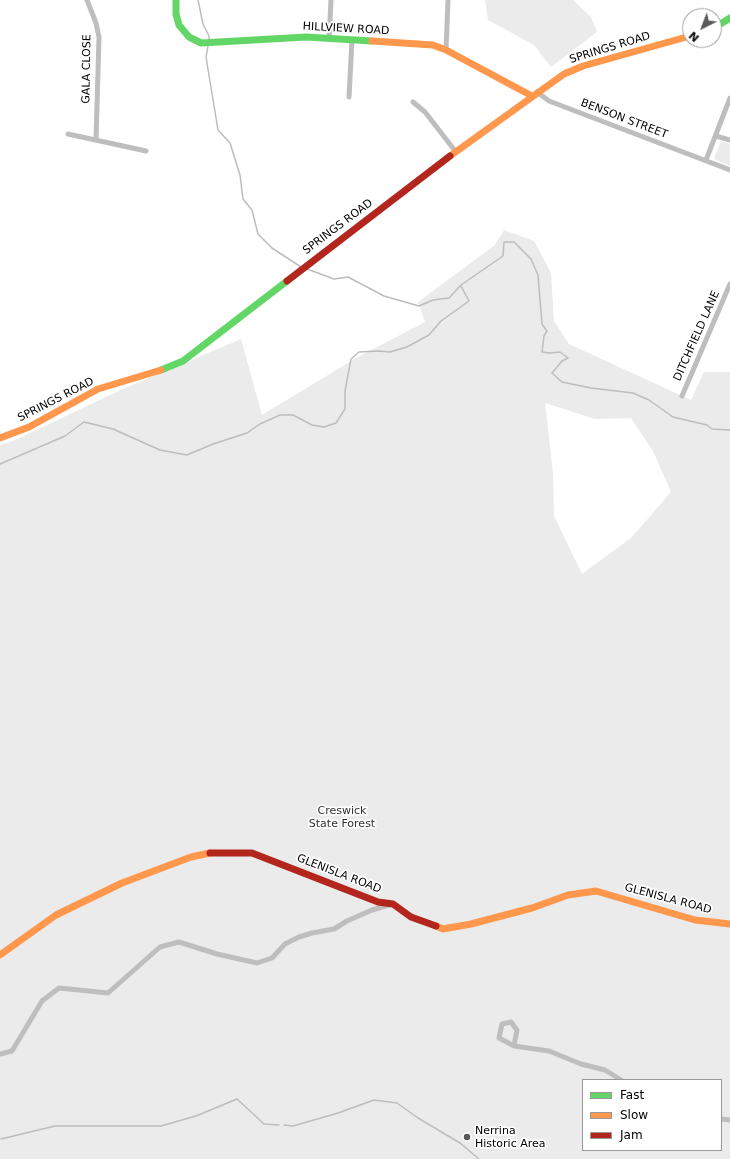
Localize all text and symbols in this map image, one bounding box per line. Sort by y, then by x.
north arrow [682,8,722,48]
street label: HILLVIEW ROAD [302,20,390,38]
street label: SPRINGS ROAD [568,29,652,67]
text: N [687,29,702,44]
street label: GALA CLOSE [80,34,94,104]
street label: BENSON STREET [579,96,669,142]
street label: SPRINGS ROAD [301,197,375,257]
street label: DITCHFIELD LANE [671,289,723,383]
street label: SPRINGS ROAD [16,375,96,425]
park label: Creswick State Forest [309,804,375,830]
street label: GLENISLA ROAD [295,852,383,896]
street label: GLENISLA ROAD [623,881,713,917]
legend [582,1079,722,1151]
text: Fast [620,1088,644,1102]
text: Slow [620,1108,648,1122]
place label: Nerrina Historic Area [475,1124,546,1150]
text: Jam [620,1128,643,1142]
marker: Nerrina Historic Area [462,1132,472,1142]

